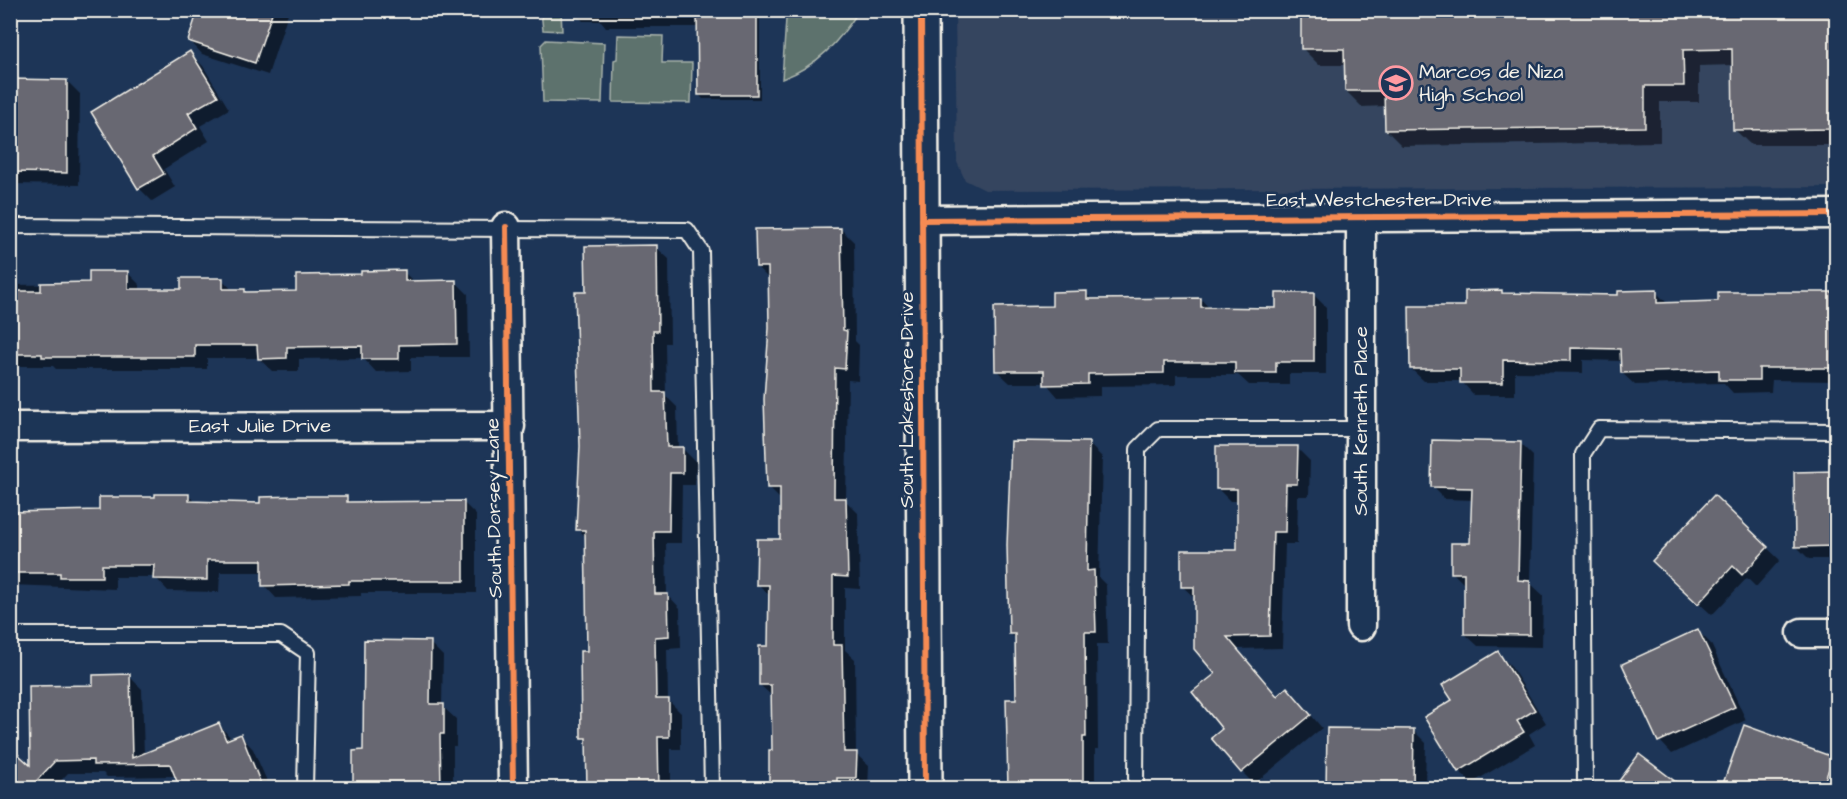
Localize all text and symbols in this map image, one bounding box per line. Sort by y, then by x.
place label: Marcos de Niza High School [1419,58,1563,110]
school or university icon: Marcos de Niza High School [1378,65,1414,101]
street label: East Westchester Drive [1266,186,1492,214]
street label: South Lakeshore Drive [893,291,921,508]
street label: South Kenneth Place [1347,326,1375,516]
street label: East Julie Drive [189,412,331,440]
street label: South Dorsey Lane [478,417,511,598]

